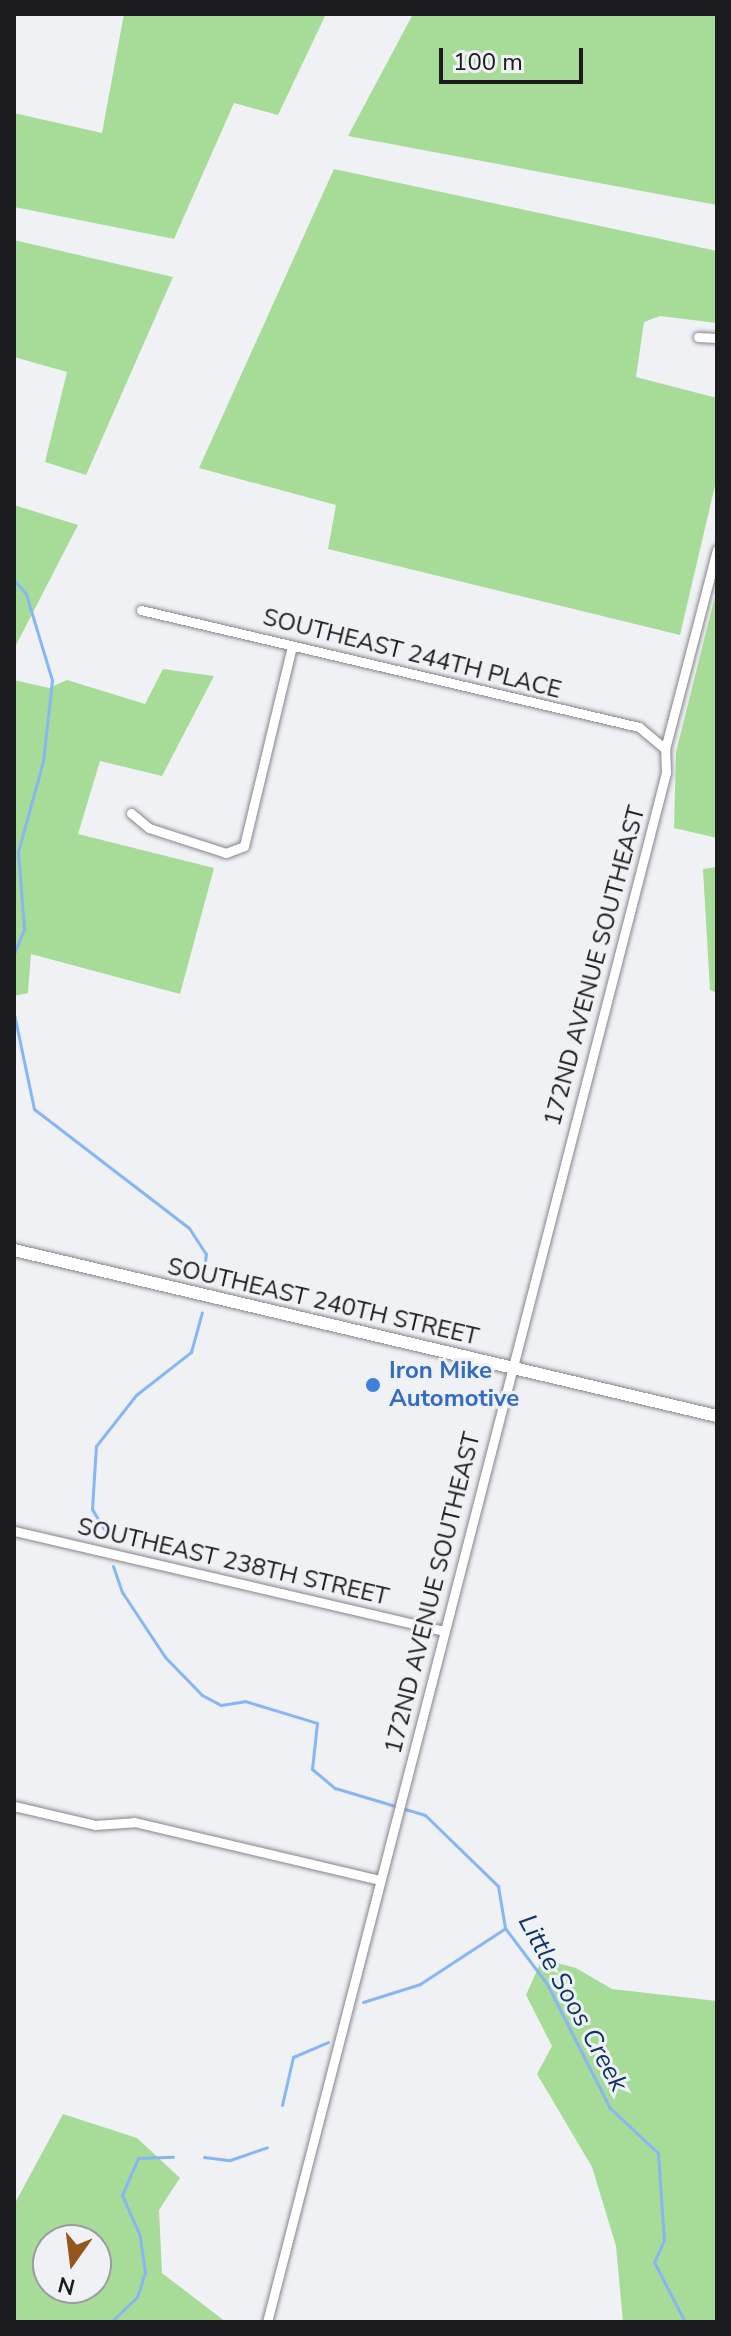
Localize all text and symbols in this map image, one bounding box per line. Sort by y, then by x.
scale bar [443,32,587,82]
text: 100 m [453,46,523,78]
street label: SOUTHEAST 244TH PLACE [260,603,564,705]
street label: 172ND AVENUE SOUTHEAST [538,803,652,1129]
street label: SOUTHEAST 240TH STREET [165,1252,481,1352]
place label: Iron Mike Automotive [389,1357,519,1413]
marker: Iron Mike Automotive [364,1376,382,1394]
street label: 172ND AVENUE SOUTHEAST [379,1429,487,1757]
street label: SOUTHEAST 238TH STREET [75,1512,391,1612]
water label: Little Soos Creek [511,1909,635,2097]
north arrow [32,2224,112,2304]
text: N [55,2269,78,2302]

